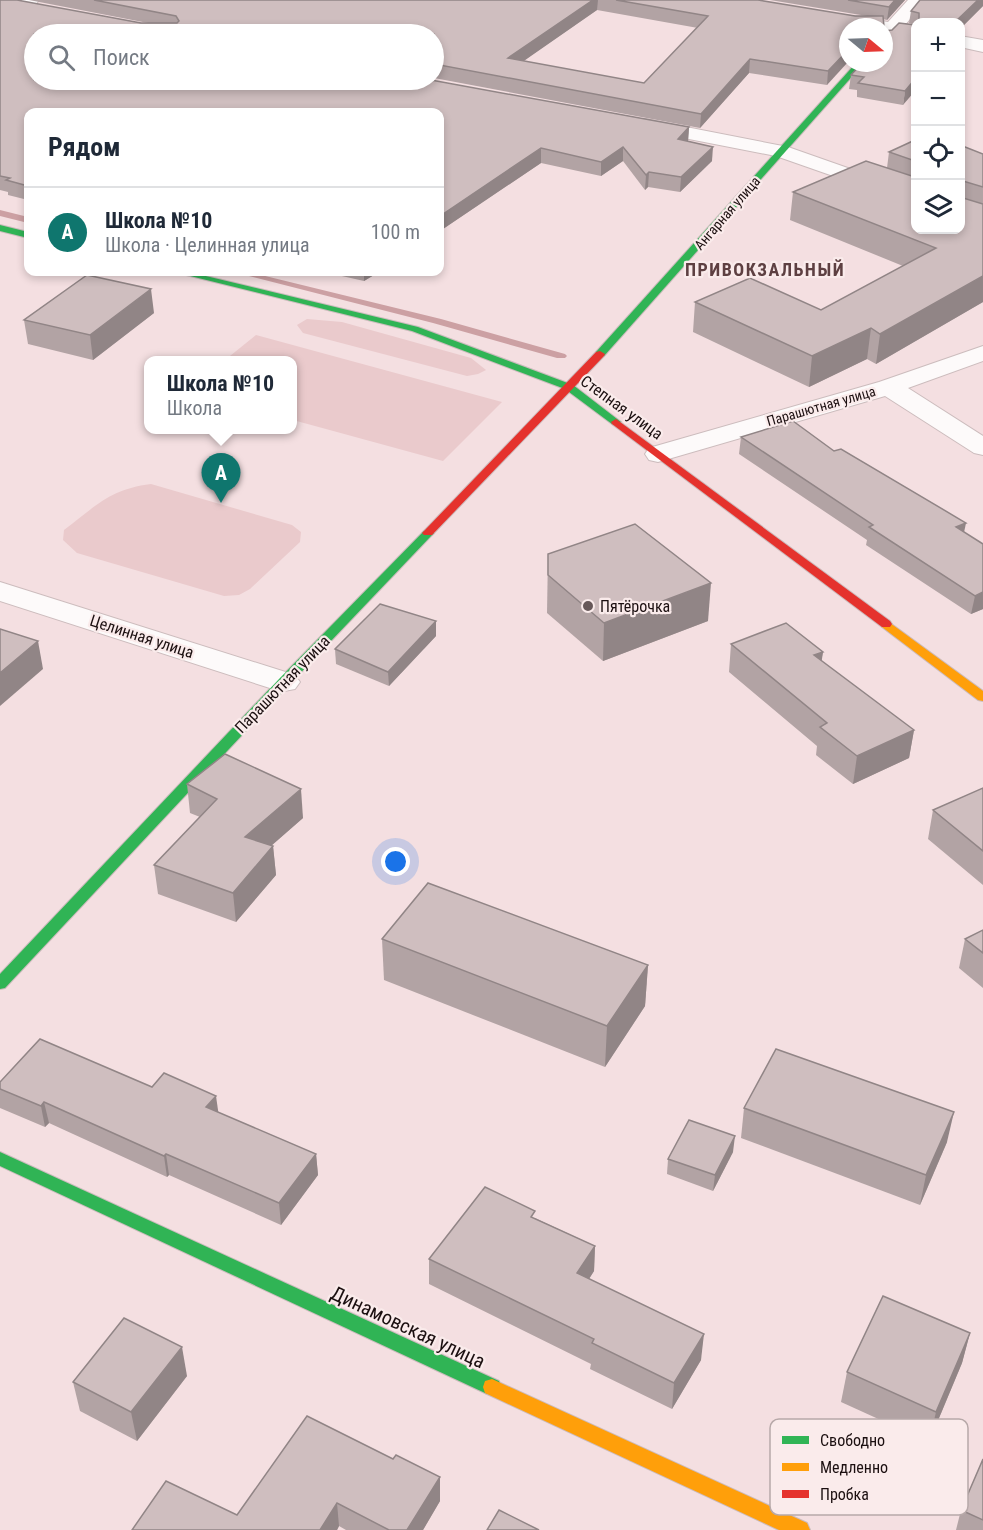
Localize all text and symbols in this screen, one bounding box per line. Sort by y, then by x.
north arrow [839,18,893,72]
map controls [911,18,965,234]
button: + [911,18,965,72]
search box [24,24,444,90]
icon: search [45,41,78,74]
text: Поиск [93,45,150,70]
button: − [911,72,965,126]
button: locate [911,126,965,180]
text: Рядом [48,132,120,162]
street label: Ангарная улица [691,173,763,253]
button: layers [911,180,965,234]
text: Школа №10 [105,208,212,233]
text: A [62,220,73,244]
text: 100 m [371,220,420,244]
text: Школа · Целинная улица [105,233,310,257]
district label: ПРИВОКЗАЛЬНЫЙ [685,259,845,280]
popup [144,356,297,434]
text: Школа №10 [167,371,274,396]
street label: Степная улица [577,371,666,444]
street label: Парашютная улица [765,383,877,429]
text: Школа [167,396,222,420]
pin: A [202,454,240,503]
place label: Пятёрочка [600,597,670,616]
marker: Пятёрочка [581,599,595,613]
street label: Целинная улица [88,611,196,662]
street label: Парашютная улица [231,632,334,737]
your location [381,847,410,876]
street label: Динамовская улица [327,1281,489,1373]
legend [770,1419,968,1515]
text: Свободно [820,1431,885,1450]
text: Медленно [820,1458,888,1477]
text: Пробка [820,1485,869,1504]

